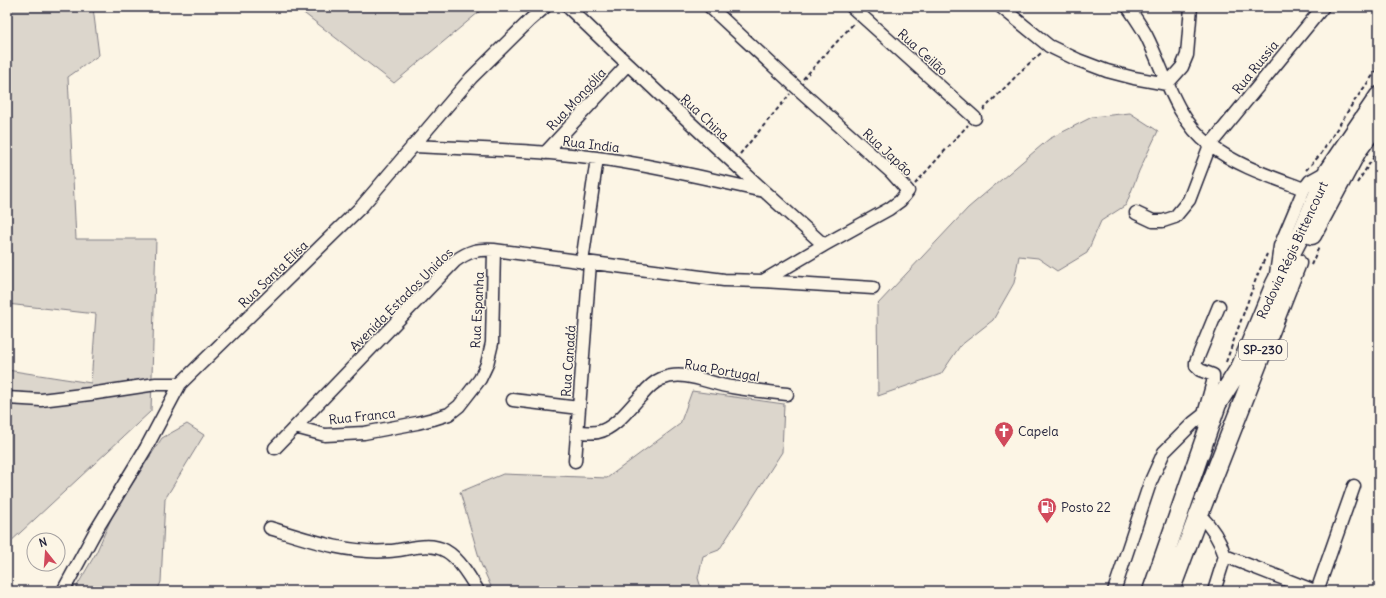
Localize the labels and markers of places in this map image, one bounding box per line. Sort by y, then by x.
church icon: Capela [993,420,1015,448]
place label: Capela [1018,423,1059,440]
fuel station icon: Posto 22 [1036,496,1058,524]
place label: Posto 22 [1061,499,1111,516]

